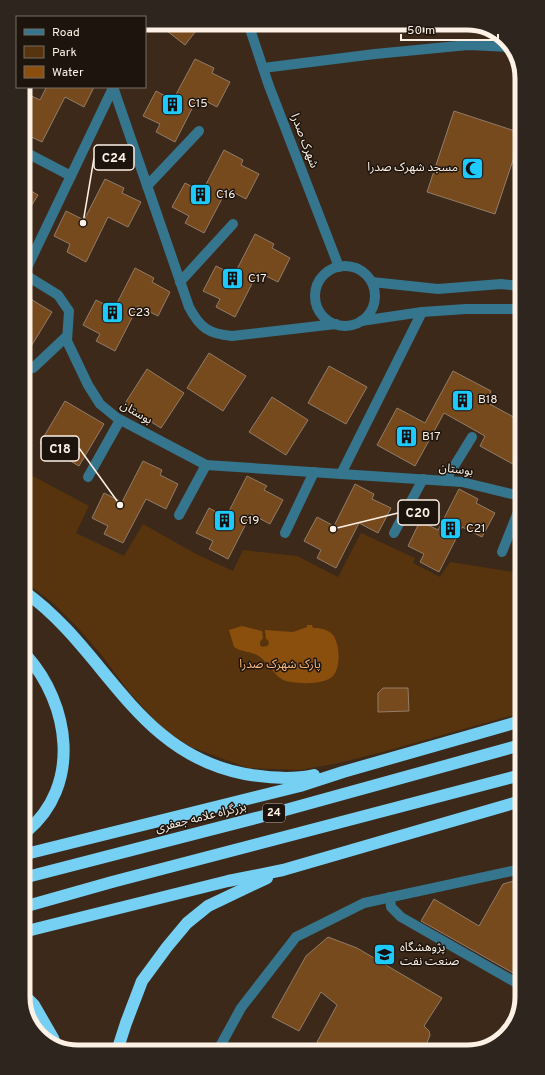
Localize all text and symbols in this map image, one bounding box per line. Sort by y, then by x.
legend [16,16,146,88]
scale bar [401,16,498,42]
text: 50 m [407,23,435,39]
text: Road [52,25,80,41]
text: Park [52,45,77,61]
text: Water [52,65,84,81]
building icon: C15 [159,91,185,117]
place label: C15 [188,96,208,112]
street label: شهرک صدرا [286,111,322,171]
callout: C24 [94,145,134,170]
text: C24 [102,151,126,167]
mosque icon: مسجد شهرک صدرا [460,155,486,181]
place label: مسجد شهرک صدرا [367,160,458,176]
building icon: C16 [188,182,214,208]
place label: C16 [216,187,235,203]
building icon: C17 [219,266,245,292]
place label: C17 [248,271,266,287]
building icon: C23 [99,300,125,326]
place label: C23 [128,305,150,321]
building icon: B18 [449,387,475,413]
place label: B18 [478,392,498,408]
street label: بوستان [117,397,155,429]
building icon: B17 [393,424,419,450]
place label: B17 [422,429,441,445]
callout: C18 [41,436,79,461]
text: C18 [49,442,71,458]
street label: بوستان [438,460,474,480]
callout: C20 [398,500,439,525]
text: C20 [406,506,430,522]
building icon: C19 [212,508,238,534]
place label: C19 [240,513,259,529]
building icon: C21 [437,516,463,542]
place label: C21 [466,521,486,537]
park label: پارک شهرک صدرا [239,657,321,673]
street label: بزرگراه علامه جعفری [154,799,248,837]
road number: 24 [263,804,285,822]
place label: پژوهشگاه صنعت نفت [400,940,460,970]
school or university icon: پژوهشگاه صنعت نفت [371,942,397,968]

